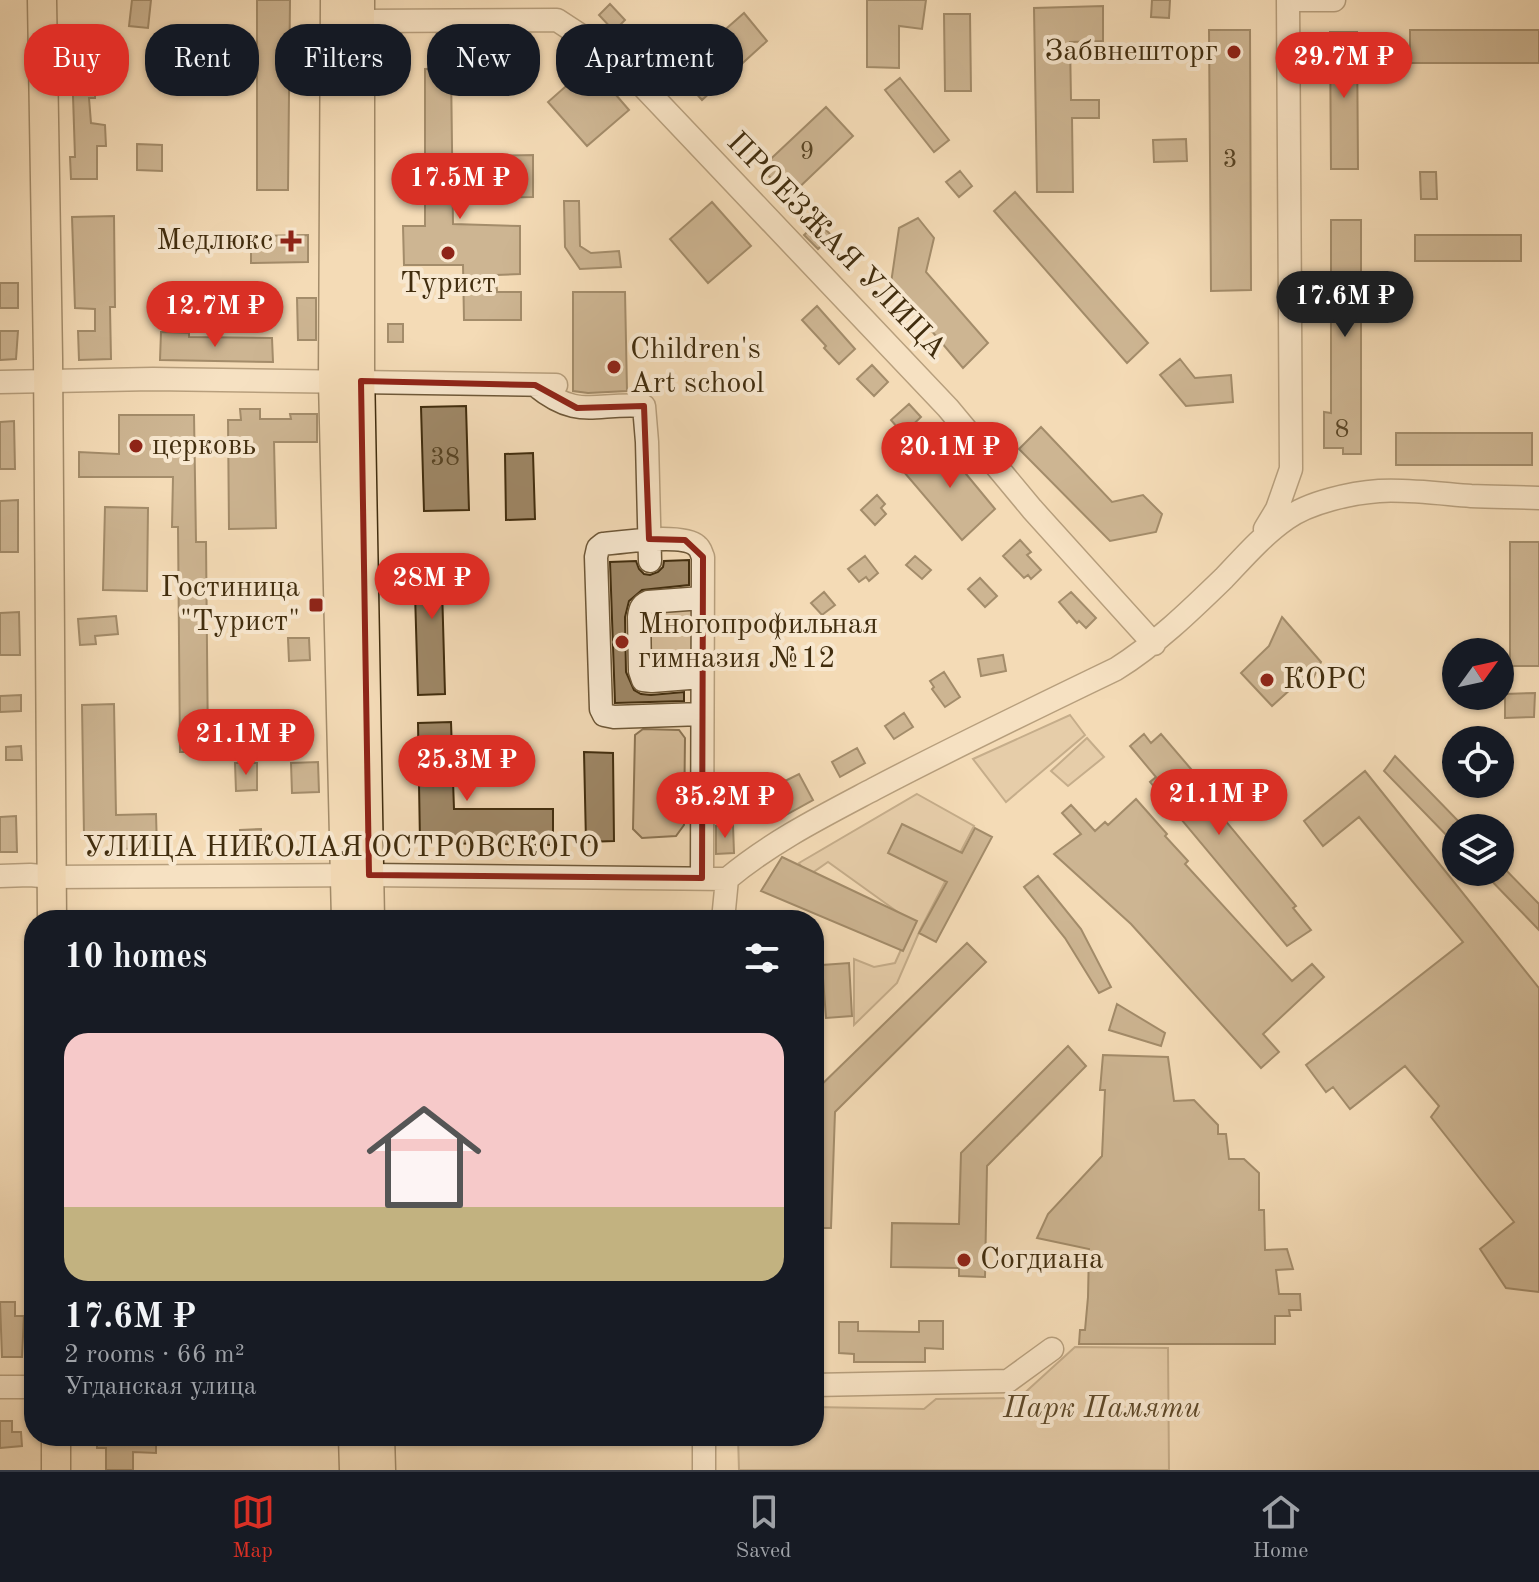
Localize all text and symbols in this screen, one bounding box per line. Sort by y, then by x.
chip: Buy [24,24,129,96]
chip: Rent [145,24,259,96]
chip: Filters [275,24,411,96]
chip: New [427,24,540,96]
chip: Apartment [556,24,743,96]
pin: 29.7M ₽ [1270,32,1418,100]
place label: Забвнешторг [1044,37,1218,67]
marker: Забвнешторг [1225,43,1243,61]
text: 29.7M ₽ [1293,45,1395,71]
street label: ПРОЕЗЖАЯ УЛИЦА [720,127,952,365]
house number: 9 [799,139,815,165]
house number: 3 [1222,147,1238,173]
pin: 17.5M ₽ [386,153,534,221]
text: 17.5M ₽ [409,166,511,192]
place label: Медлюкс [156,226,273,256]
marker: Медлюкс [280,230,302,252]
marker: Турист [439,244,457,262]
place label: Турист [400,269,496,299]
pin: 17.6M ₽ [1271,271,1419,339]
pin: 12.7M ₽ [141,281,289,349]
text: 17.6M ₽ [1294,284,1396,310]
text: 12.7M ₽ [164,294,266,320]
place label: Children's Art school [630,335,764,399]
marker: Children's Art school [605,358,623,376]
house number: 8 [1334,417,1350,443]
pin: 20.1M ₽ [876,422,1024,490]
place label: церковь [152,431,256,461]
text: 20.1M ₽ [899,435,1001,461]
marker: церковь [127,437,145,455]
house number: 38 [430,445,460,471]
pin: 28M ₽ [376,553,488,621]
text: 28M ₽ [393,566,471,592]
place label: Гостиница "Турист" [161,573,300,637]
marker: Гостиница "Турист" [307,596,325,614]
place label: Многопрофильная гимназия №12 [638,610,878,674]
marker: Многопрофильная гимназия №12 [613,633,631,651]
north arrow [1442,638,1514,710]
map controls [1442,638,1514,886]
place label: КОРС [1283,665,1366,695]
marker: КОРС [1258,671,1276,689]
pin: 21.1M ₽ [172,709,320,777]
text: 21.1M ₽ [195,722,297,748]
button: locate [1442,726,1514,798]
pin: 25.3M ₽ [393,735,541,803]
text: 25.3M ₽ [416,748,518,774]
pin: 21.1M ₽ [1145,769,1293,837]
pin: 35.2M ₽ [651,772,799,840]
text: 21.1M ₽ [1168,782,1270,808]
text: 35.2M ₽ [674,785,776,811]
button: layers [1442,814,1514,886]
street label: УЛИЦА НИКОЛАЯ ОСТРОВСКОГО [83,833,599,863]
icon: filters [740,936,784,980]
text: 10 homes [64,941,207,975]
icon: home [352,1085,496,1229]
place label: Согдиана [980,1245,1104,1275]
marker: Согдиана [955,1251,973,1269]
text: 17.6M ₽ [64,1301,196,1335]
text: 2 rooms · 66 m² [64,1342,245,1368]
text: Угданская улица [64,1374,257,1400]
park label: Парк Памяти [1002,1394,1201,1424]
tab: Map [231,1490,275,1565]
tab: Saved [736,1490,792,1565]
tab: Home [1253,1490,1308,1565]

